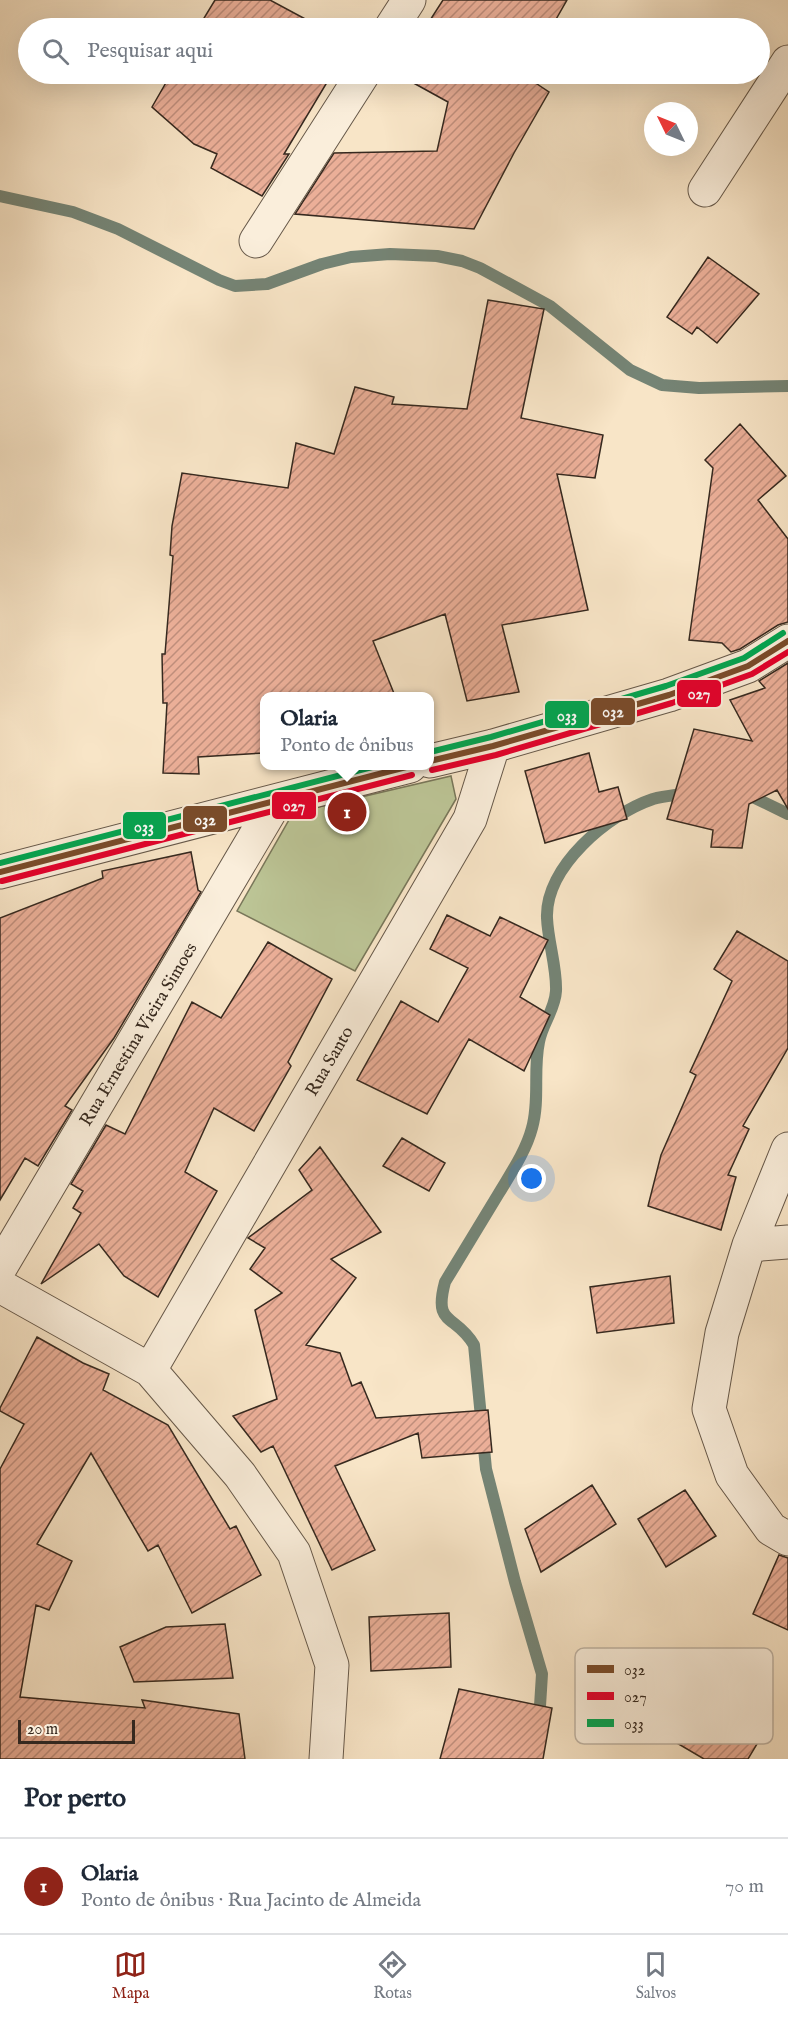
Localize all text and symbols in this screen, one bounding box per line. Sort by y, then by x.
search box [18,18,770,84]
icon: search [39,35,72,68]
text: Pesquisar aqui [87,37,213,65]
north arrow [644,102,698,156]
line badge: 027 [676,679,722,708]
text: 027 [688,685,710,705]
popup [260,692,434,770]
line badge: 032 [590,697,636,726]
line badge: 033 [544,700,590,729]
text: 032 [602,703,624,723]
text: Olaria [280,705,338,733]
text: 033 [557,707,577,727]
text: Ponto de ônibus [280,733,414,758]
pin: 1 [328,790,366,834]
line badge: 027 [271,791,317,820]
text: 027 [283,797,305,817]
line badge: 032 [182,805,228,833]
line badge: 033 [122,811,167,840]
text: 032 [194,811,216,831]
text: 033 [134,818,154,838]
street label: Rua Ernestina Vieira Simoes [75,939,203,1131]
street label: Rua Santo [301,1022,360,1101]
your location [517,1164,546,1193]
legend [575,1648,773,1744]
text: 032 [624,1661,645,1681]
text: 027 [624,1688,647,1708]
text: 033 [624,1715,644,1735]
scale bar [18,1717,135,1744]
text: 20 m [27,1720,58,1740]
text: Por perto [24,1782,126,1815]
text: Olaria [81,1860,138,1888]
text: 1 [40,1874,47,1899]
text: 70 m [725,1874,764,1899]
text: Ponto de ônibus · Rua Jacinto de Almeida [81,1888,421,1913]
tab: Mapa [112,1948,149,2004]
tab: Rotas [373,1948,412,2004]
tab: Salvos [636,1948,676,2004]

